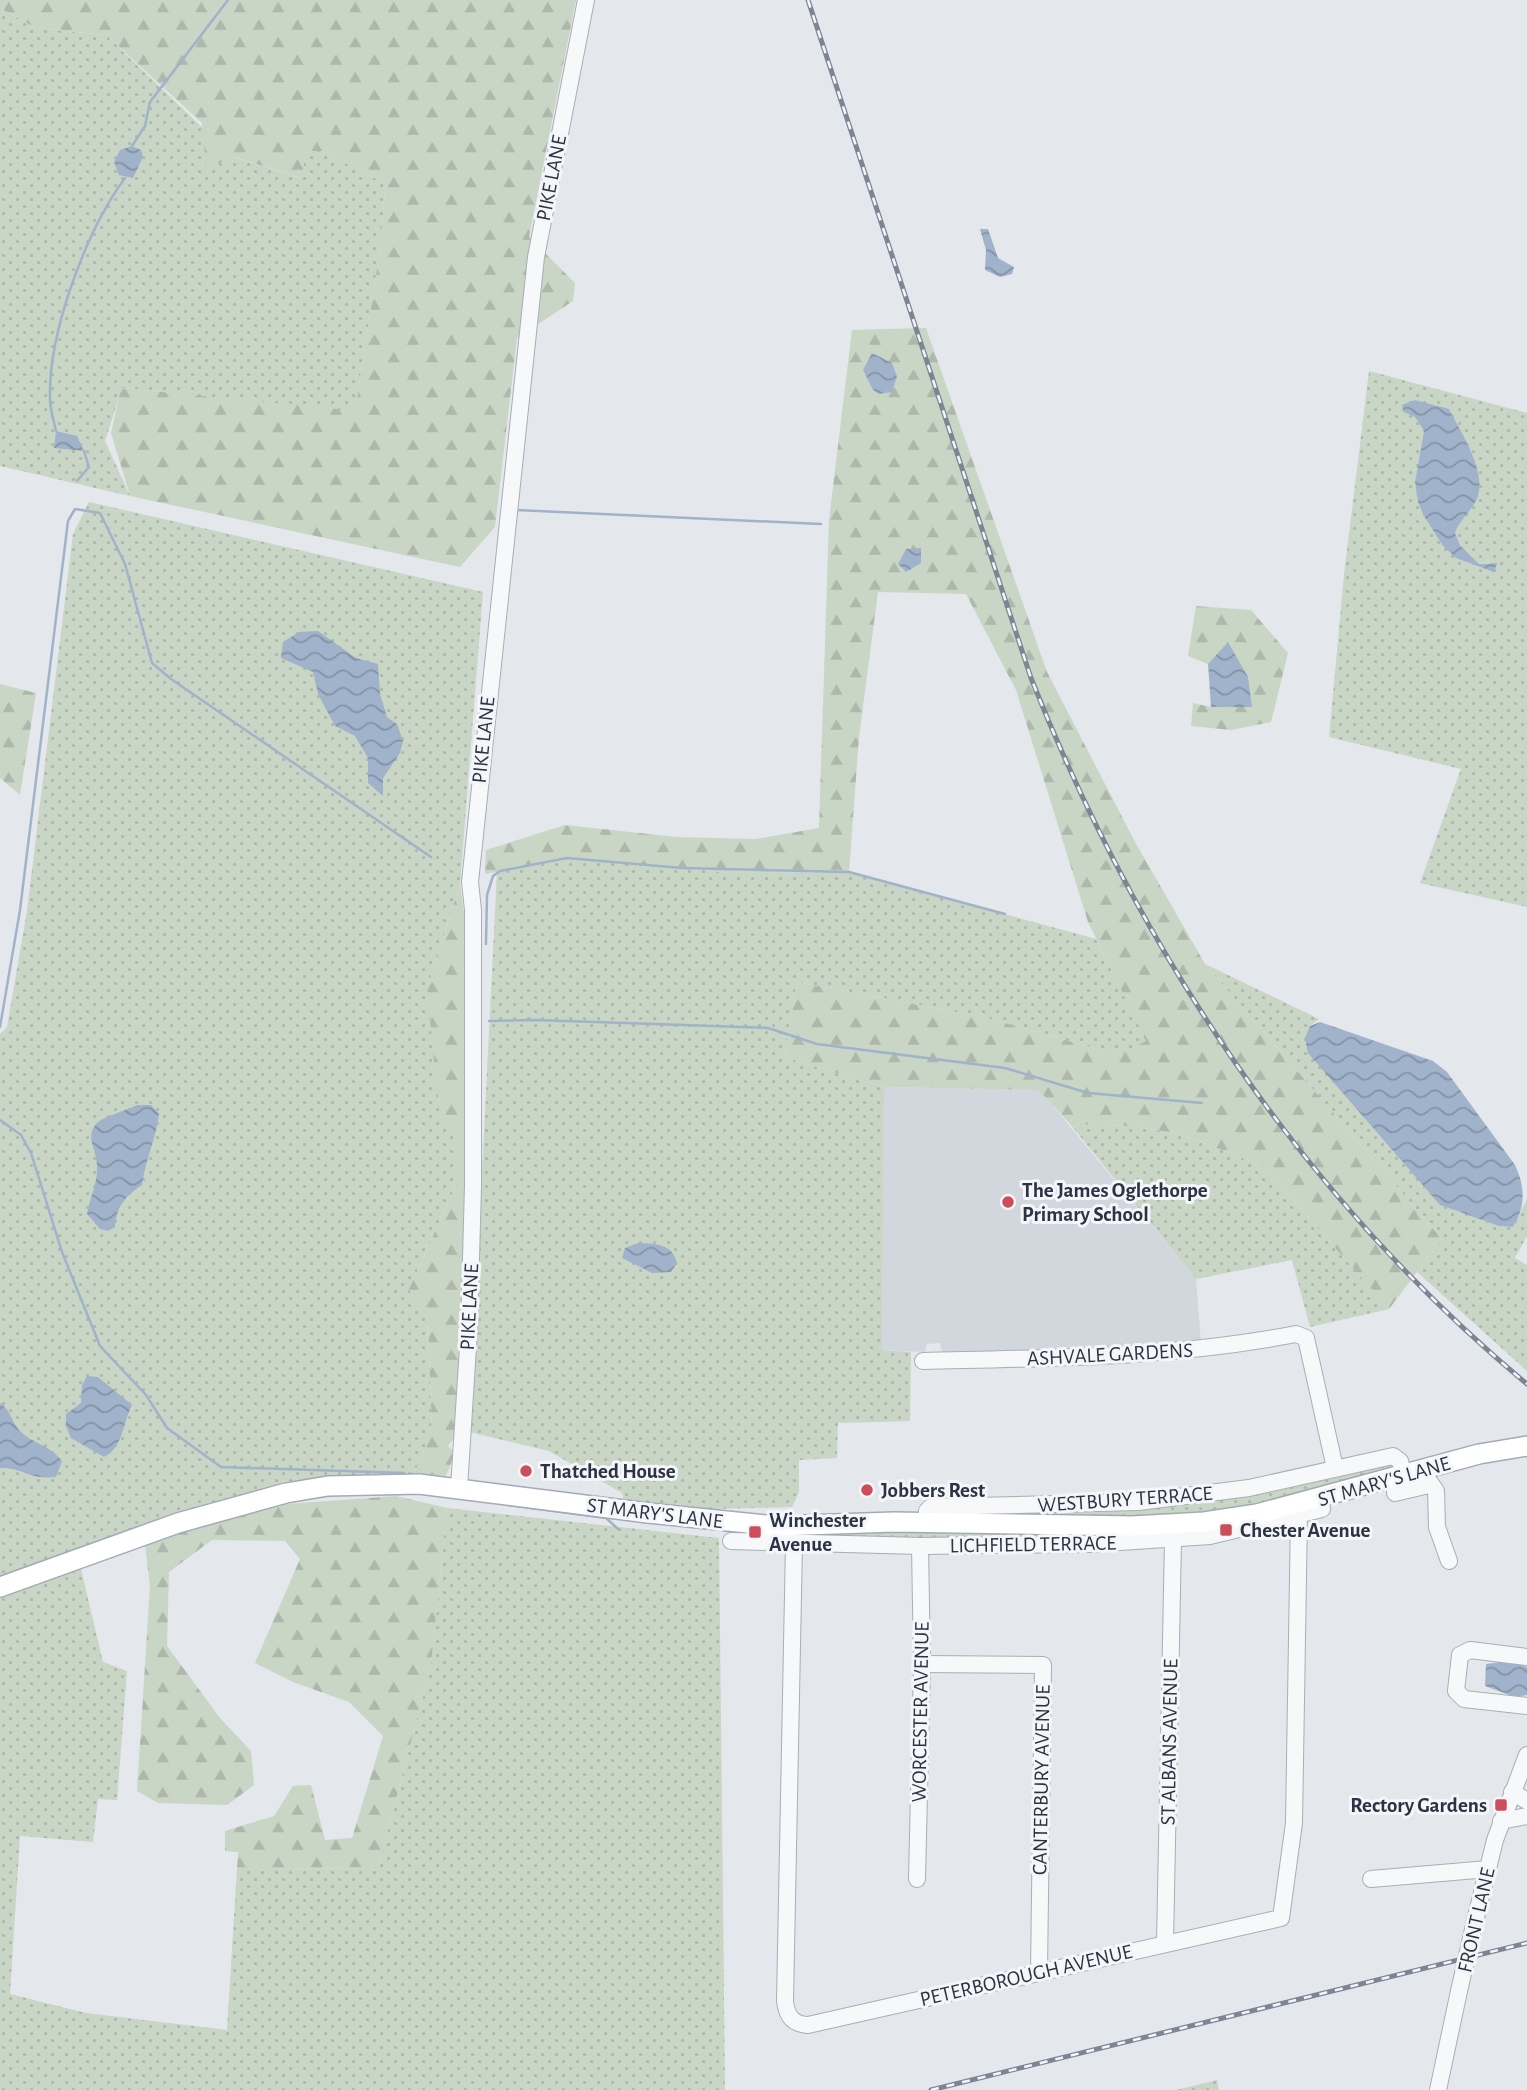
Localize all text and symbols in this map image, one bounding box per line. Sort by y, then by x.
street label: PIKE LANE [533,133,570,223]
street label: PIKE LANE [469,696,498,784]
place label: The James Oglethorpe Primary School [1022,1180,1208,1225]
marker: The James Oglethorpe Primary School [1000,1194,1016,1210]
street label: PIKE LANE [457,1263,482,1351]
street label: ASHVALE GARDENS [1026,1340,1194,1369]
street label: ST MARY'S LANE [1316,1453,1453,1510]
place label: Thatched House [540,1461,676,1482]
marker: Thatched House [518,1463,534,1479]
place label: Jobbers Rest [881,1480,985,1501]
marker: Jobbers Rest [859,1482,875,1498]
street label: WESTBURY TERRACE [1037,1483,1213,1516]
street label: ST MARY'S LANE [586,1495,724,1532]
place label: Winchester Avenue [769,1510,867,1555]
place label: Chester Avenue [1240,1520,1371,1541]
marker: Chester Avenue [1218,1522,1234,1538]
marker: Winchester Avenue [747,1524,763,1540]
street label: LICHFIELD TERRACE [950,1533,1116,1556]
street label: WORCESTER AVENUE [908,1622,933,1802]
street label: ST ALBANS AVENUE [1158,1659,1181,1825]
street label: CANTERBURY AVENUE [1029,1685,1054,1875]
place label: Rectory Gardens [1350,1795,1487,1816]
marker: Rectory Gardens [1493,1797,1509,1813]
street label: FRONT LANE [1454,1866,1499,1975]
street label: PETERBOROUGH AVENUE [918,1941,1134,2010]

